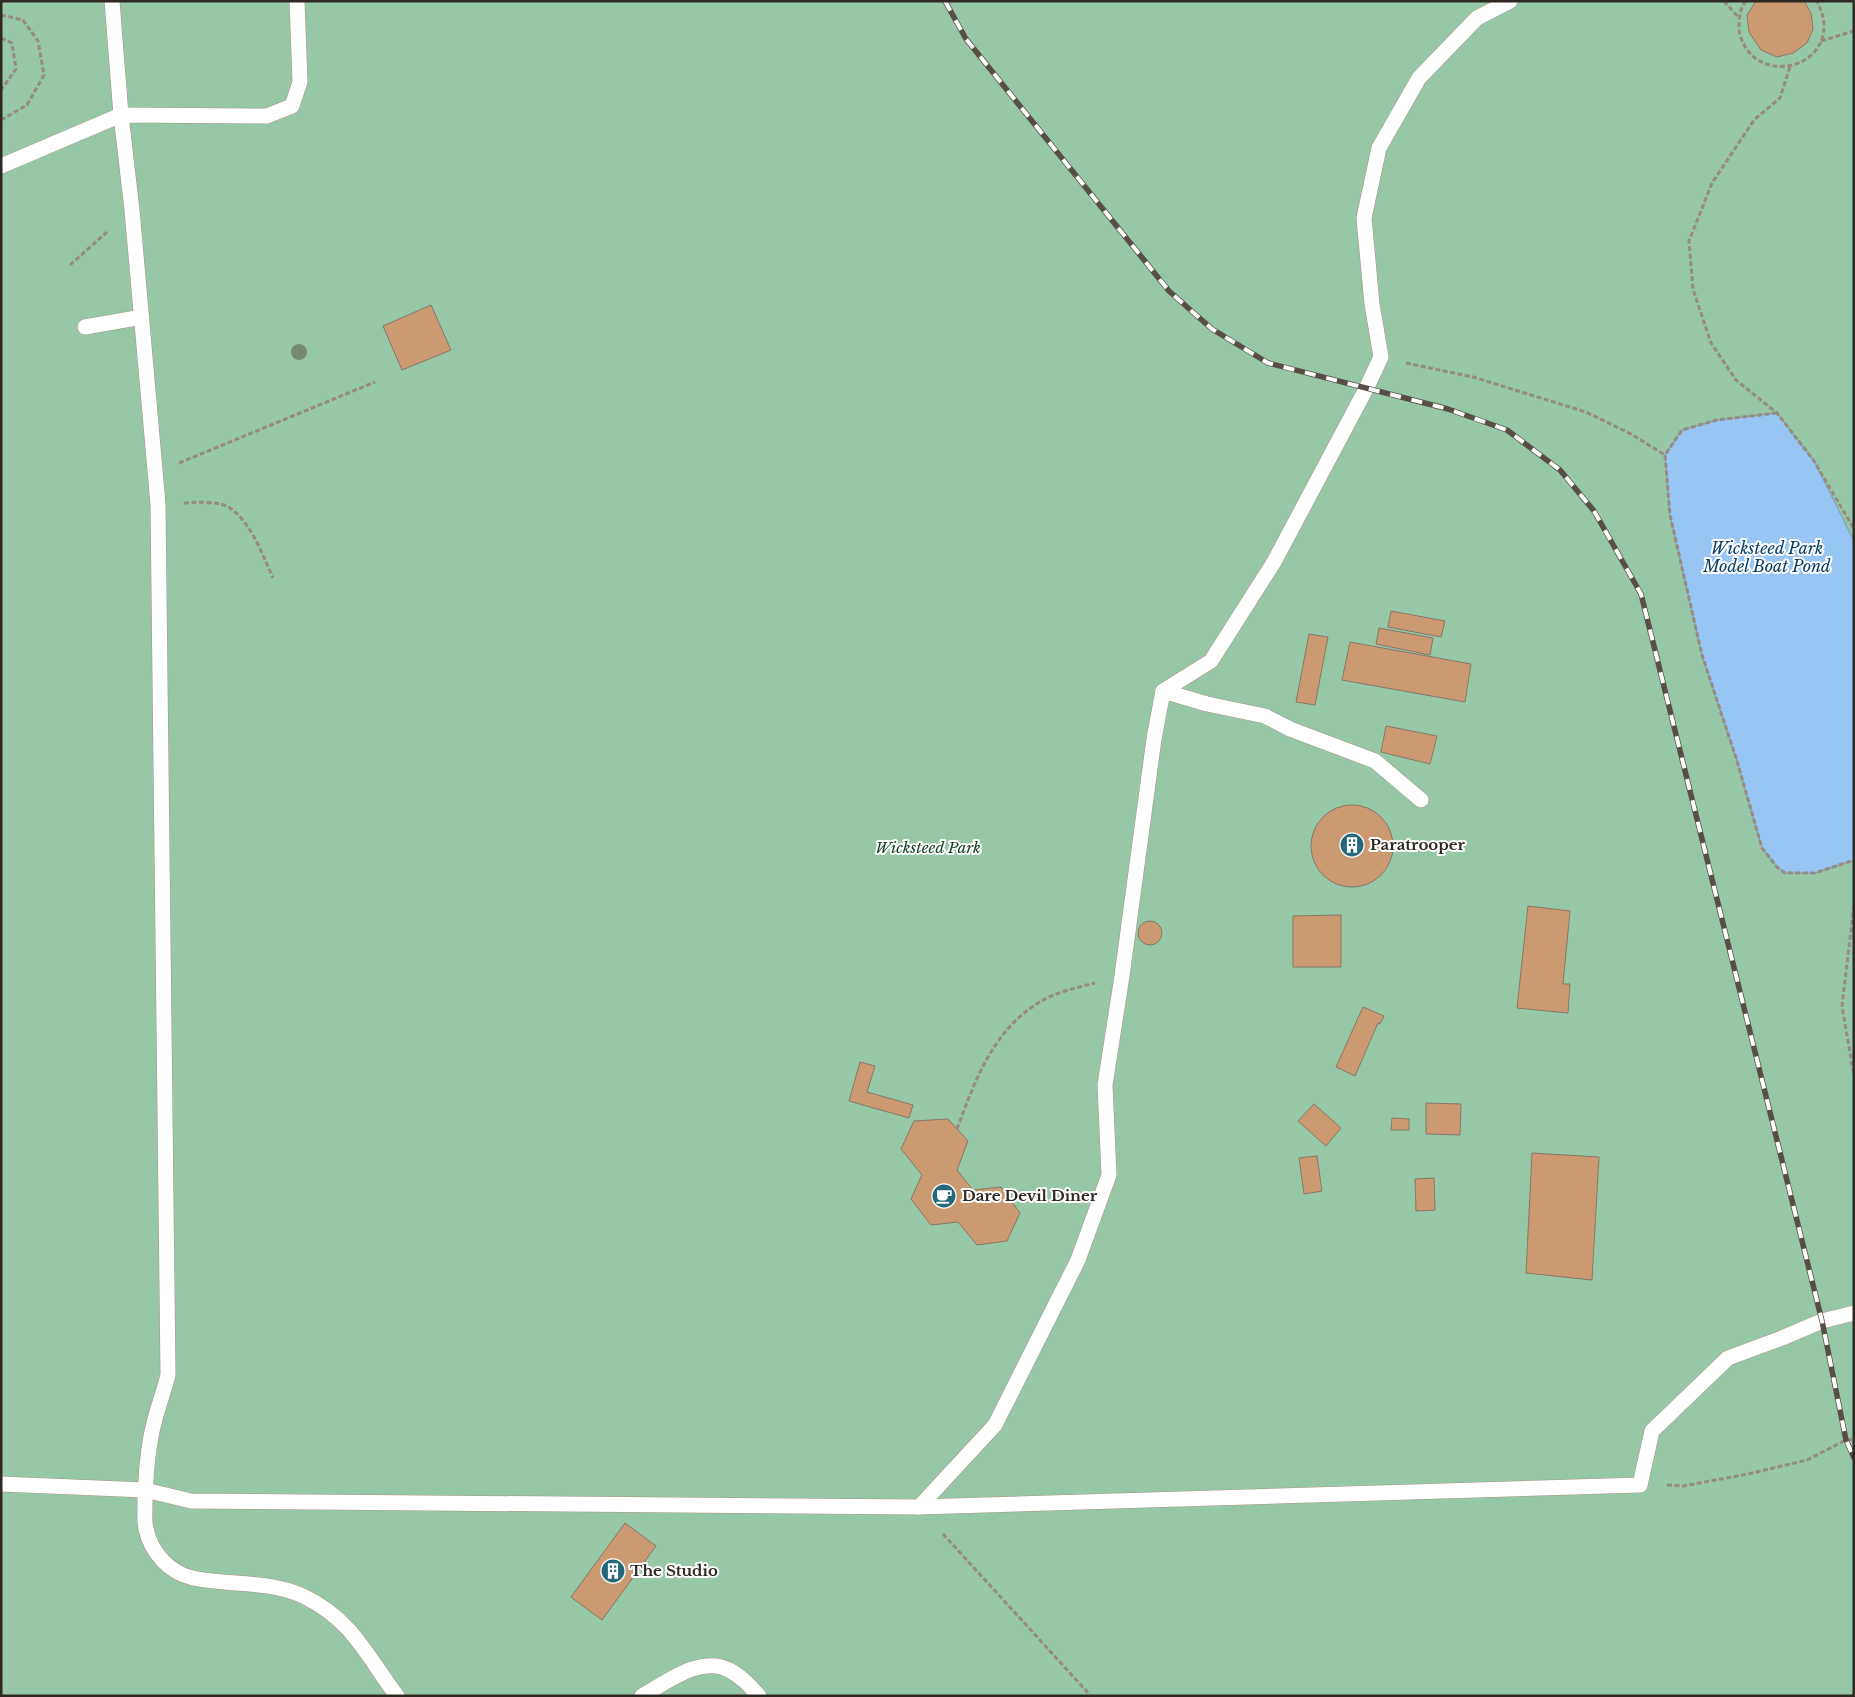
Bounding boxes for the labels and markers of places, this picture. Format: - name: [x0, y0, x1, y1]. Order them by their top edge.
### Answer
- building icon: Paratrooper: [1339, 832, 1365, 858]
- place label: Paratrooper: [1370, 835, 1465, 854]
- cafe icon: Dare Devil Diner: [931, 1183, 957, 1209]
- place label: Dare Devil Diner: [962, 1186, 1098, 1205]
- building icon: The Studio: [600, 1558, 626, 1584]
- place label: The Studio: [630, 1561, 718, 1580]

